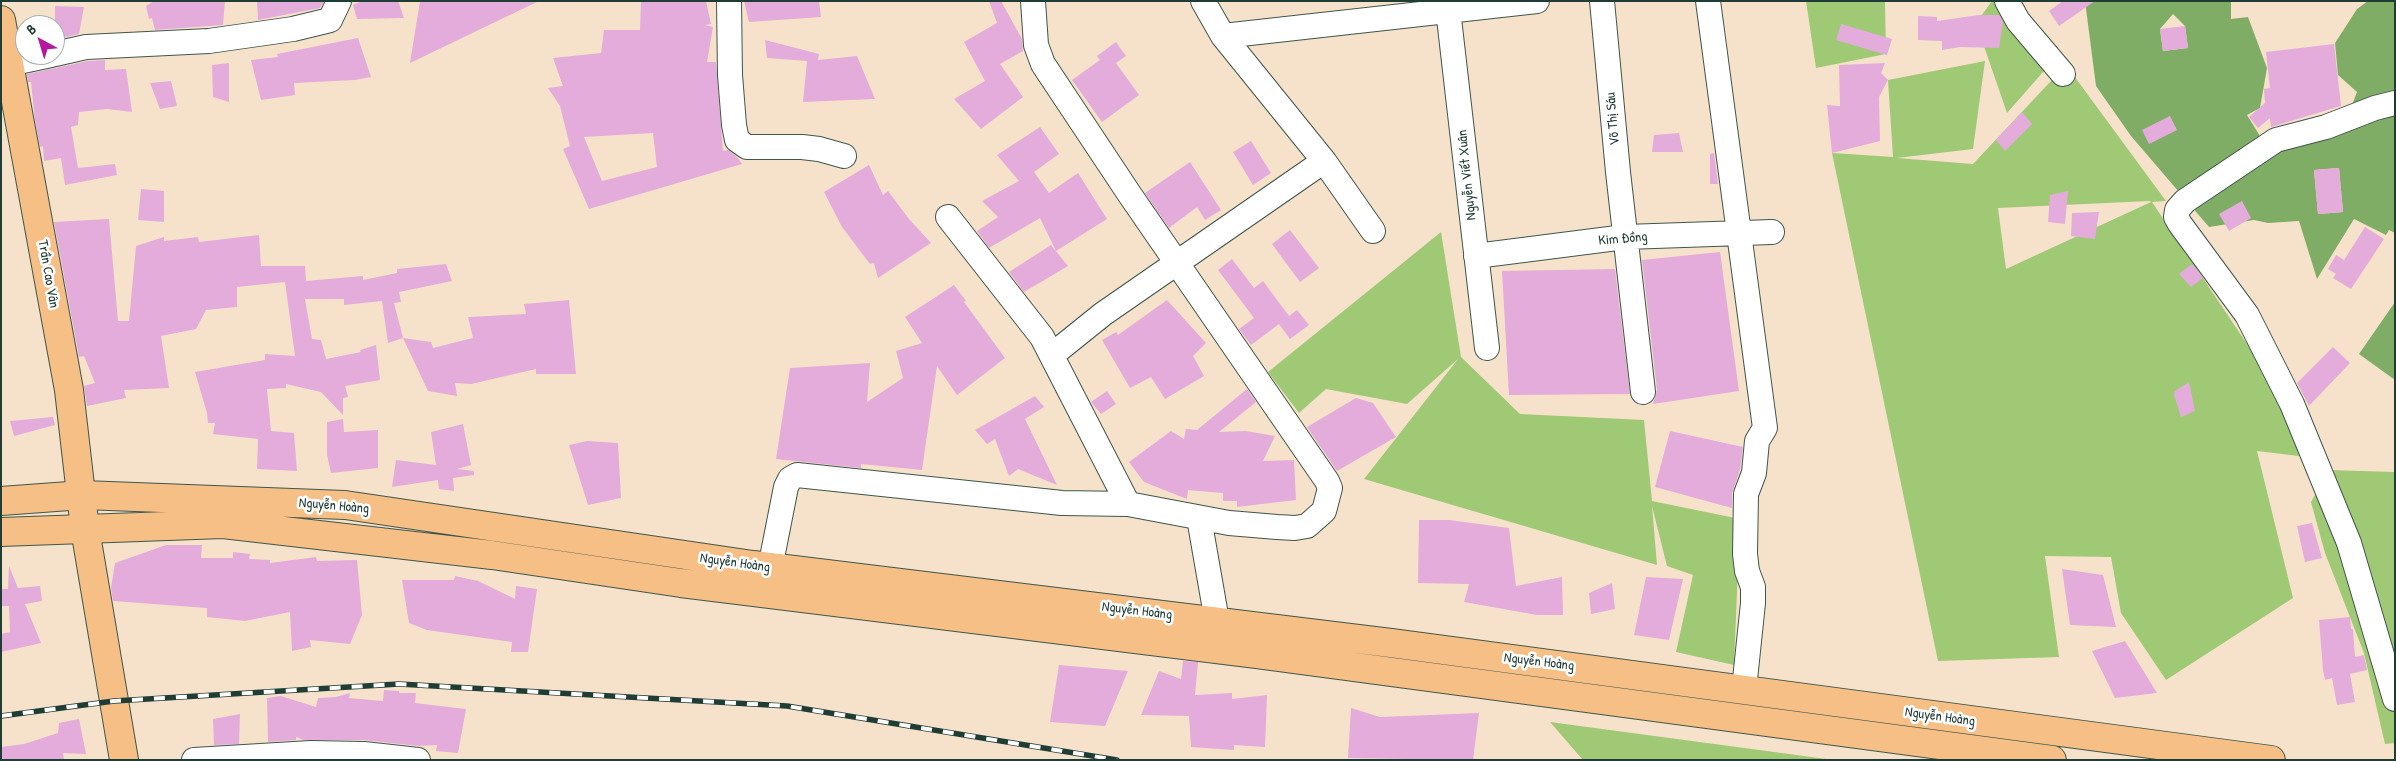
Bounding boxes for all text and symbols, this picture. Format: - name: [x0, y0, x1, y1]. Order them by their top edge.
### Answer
- north arrow: [15, 15, 65, 65]
- text: B: [22, 19, 40, 38]
- street label: Võ Thị Sáu: [1602, 92, 1624, 146]
- street label: Nguyễn Viết Xuân: [1454, 129, 1480, 221]
- street label: Kim Đồng: [1598, 228, 1648, 250]
- street label: Trần Cao Vân: [34, 239, 62, 309]
- street label: Nguyễn Hoàng: [298, 495, 370, 517]
- street label: Nguyễn Hoàng: [699, 550, 771, 576]
- street label: Nguyễn Hoàng: [1101, 598, 1173, 624]
- street label: Nguyễn Hoàng: [1503, 649, 1575, 675]
- street label: Nguyễn Hoàng: [1904, 704, 1976, 730]

